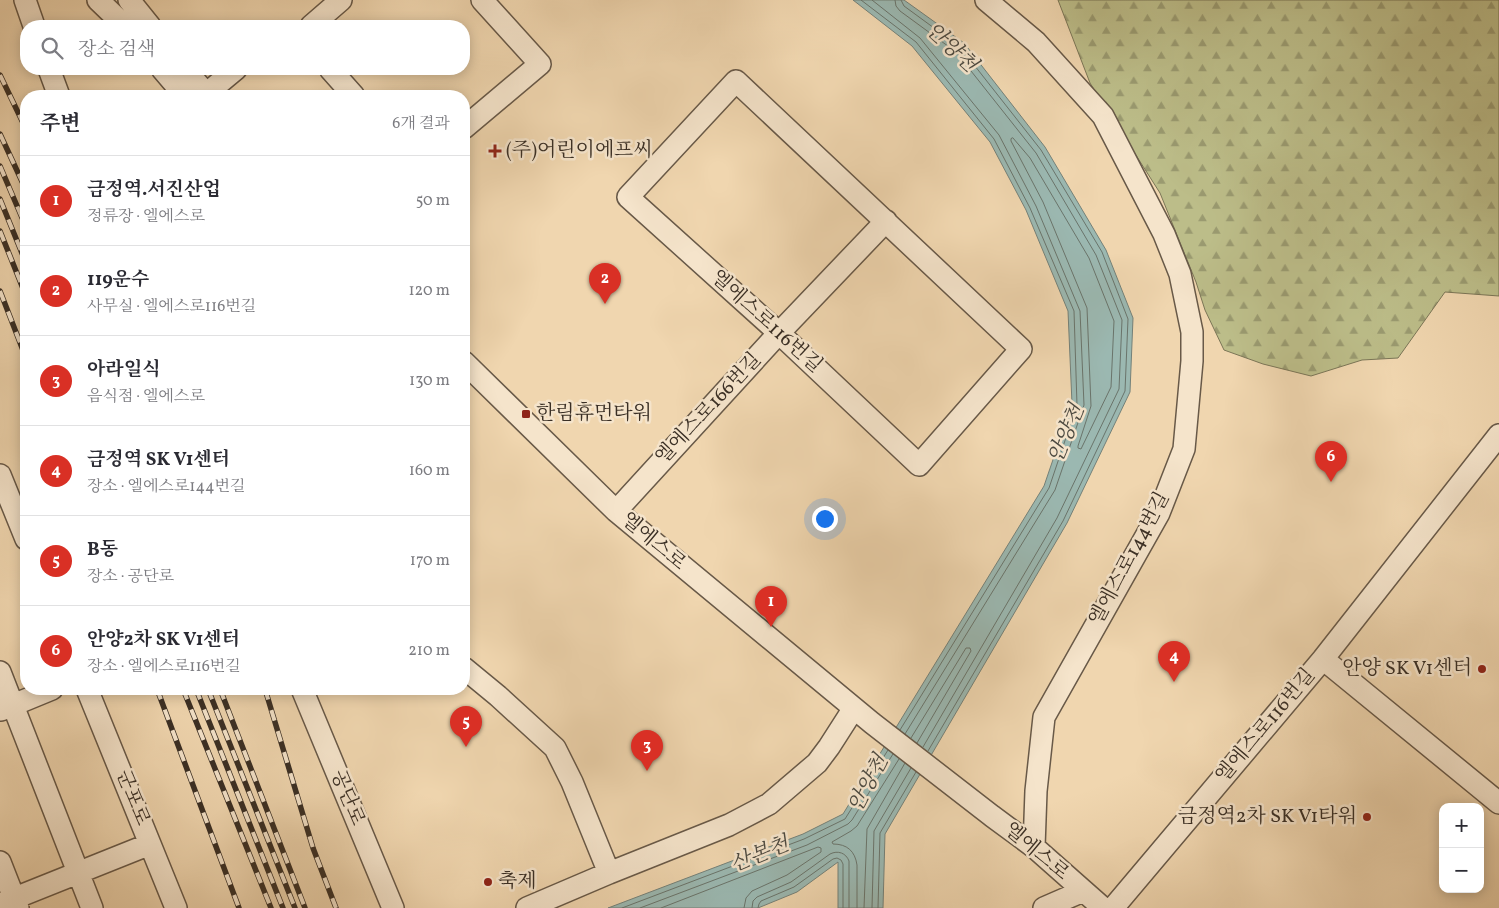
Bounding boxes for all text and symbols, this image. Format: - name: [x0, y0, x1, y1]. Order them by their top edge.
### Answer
- water label: 안양천: [919, 17, 984, 81]
- search box: [20, 20, 470, 75]
- icon: search: [38, 34, 66, 62]
- text: 장소 검색: [78, 37, 155, 63]
- text: 주변: [40, 110, 81, 139]
- text: 6개 결과: [392, 113, 450, 135]
- place label: (주)어린이에프씨: [506, 137, 653, 165]
- marker: (주)어린이에프씨: [488, 144, 502, 158]
- text: 금정역.서진산업: [87, 177, 221, 203]
- text: 1: [53, 190, 59, 212]
- text: 50 m: [416, 190, 450, 212]
- text: 정류장 · 엘에스로: [87, 206, 205, 228]
- pin: 2: [589, 263, 621, 304]
- street label: 엘에스로116번길: [704, 264, 828, 380]
- text: 119운수: [87, 267, 149, 293]
- text: 2: [52, 280, 60, 302]
- text: 120 m: [408, 280, 450, 302]
- text: 사무실 · 엘에스로116번길: [87, 296, 256, 318]
- street label: 엘에스로166번길: [650, 347, 768, 471]
- text: 아라일식: [87, 357, 160, 383]
- text: 3: [52, 370, 60, 392]
- text: 130 m: [409, 370, 450, 392]
- text: 음식점 · 엘에스로: [87, 386, 205, 408]
- water label: 안양천: [1042, 399, 1093, 468]
- place label: 한림휴먼타워: [536, 400, 652, 428]
- marker: 한림휴먼타워: [520, 408, 532, 420]
- pin: 6: [1315, 441, 1347, 482]
- text: 금정역 SK V1센터: [87, 447, 230, 473]
- text: 4: [51, 460, 61, 482]
- text: 160 m: [409, 460, 450, 482]
- text: 장소 · 엘에스로144번길: [87, 476, 246, 498]
- street label: 엘에스로144번길: [1083, 487, 1177, 631]
- street label: 엘에스로: [614, 506, 692, 578]
- your location: [812, 506, 838, 532]
- text: B동: [87, 537, 118, 563]
- text: 5: [52, 550, 60, 572]
- text: 170 m: [410, 550, 450, 572]
- text: 장소 · 공단로: [87, 566, 174, 588]
- pin: 1: [755, 586, 787, 627]
- text: 안양2차 SK V1센터: [87, 627, 240, 653]
- text: 6: [52, 640, 60, 662]
- text: 210 m: [408, 640, 450, 662]
- pin: 4: [1158, 641, 1190, 682]
- place label: 안양 SK V1센터: [1342, 655, 1472, 683]
- text: 장소 · 엘에스로116번길: [87, 656, 241, 678]
- street label: 엘에스로116번길: [1210, 663, 1322, 789]
- marker: 안양 SK V1센터: [1476, 663, 1488, 675]
- pin: 5: [450, 706, 482, 747]
- pin: 3: [631, 730, 663, 771]
- water label: 안양천: [842, 749, 897, 818]
- street label: 군포로: [108, 766, 156, 830]
- street label: 공단로: [323, 766, 371, 830]
- place label: 금정역2차 SK V1타워: [1178, 803, 1357, 831]
- map controls: [1439, 803, 1484, 893]
- button: +: [1439, 803, 1484, 848]
- marker: 금정역2차 SK V1타워: [1361, 811, 1373, 823]
- street label: 엘에스로: [997, 816, 1075, 888]
- water label: 산본천: [726, 830, 795, 880]
- button: −: [1439, 848, 1484, 893]
- place label: 축제: [498, 868, 537, 896]
- marker: 축제: [482, 876, 494, 888]

